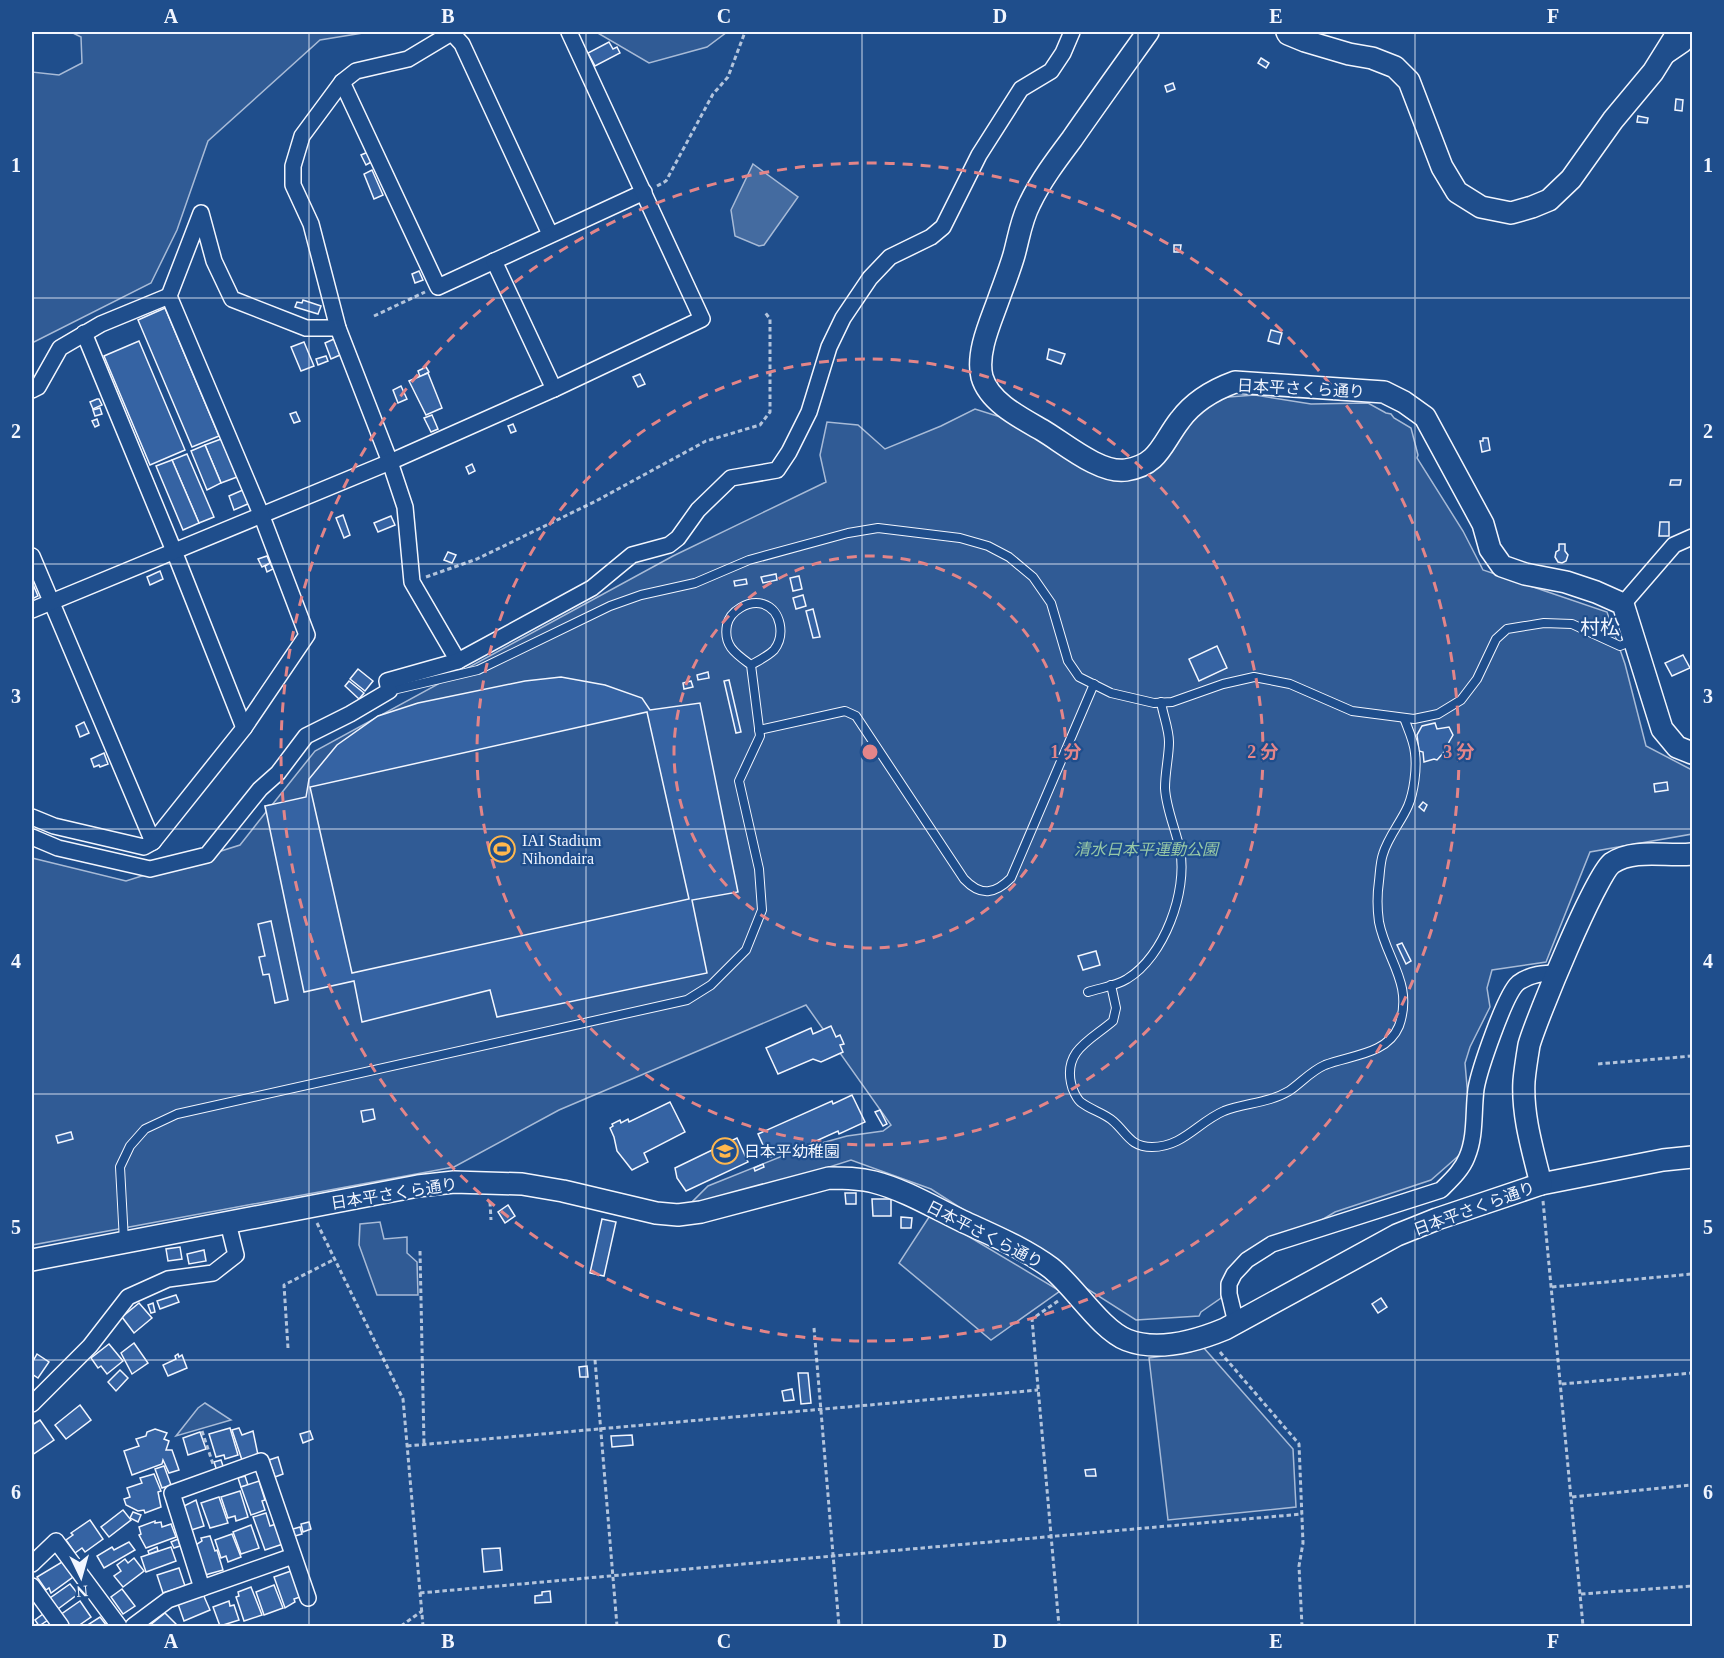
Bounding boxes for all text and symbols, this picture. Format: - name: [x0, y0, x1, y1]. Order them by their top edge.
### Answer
- text: A: [164, 5, 179, 27]
- text: B: [441, 5, 455, 27]
- text: C: [717, 5, 731, 27]
- text: D: [993, 5, 1007, 27]
- text: E: [1269, 5, 1283, 27]
- text: F: [1547, 5, 1559, 27]
- text: 1: [11, 154, 21, 176]
- text: 1: [1703, 154, 1713, 176]
- street label: 日本平さくら通り: [1237, 377, 1365, 400]
- text: 2: [11, 420, 21, 442]
- text: 2: [1703, 420, 1713, 442]
- district label: 村松: [1580, 616, 1620, 638]
- text: 3: [11, 685, 21, 707]
- text: 3: [1703, 685, 1713, 707]
- centre of rings: [860, 742, 880, 762]
- text: 1 分: [1050, 742, 1082, 762]
- text: 2 分: [1247, 742, 1279, 762]
- text: 3 分: [1443, 742, 1475, 762]
- place label: IAI Stadium Nihondaira: [522, 832, 602, 867]
- sports icon: IAI Stadium Nihondaira: [487, 834, 517, 864]
- park label: 清水日本平運動公園: [1074, 841, 1220, 858]
- text: 4: [11, 950, 21, 972]
- text: 4: [1703, 950, 1713, 972]
- school or university icon: 日本平幼稚園: [710, 1136, 740, 1166]
- place label: 日本平幼稚園: [744, 1143, 840, 1160]
- street label: 日本平さくら通り: [330, 1175, 459, 1212]
- street label: 日本平さくら通り: [1411, 1179, 1537, 1238]
- street label: 日本平さくら通り: [924, 1198, 1046, 1271]
- text: 5: [11, 1216, 21, 1238]
- text: 5: [1703, 1216, 1713, 1238]
- text: 6: [11, 1481, 21, 1503]
- text: 6: [1703, 1481, 1713, 1503]
- north arrow: [51, 1547, 111, 1607]
- text: N: [75, 1582, 89, 1600]
- text: A: [164, 1630, 179, 1652]
- text: B: [441, 1630, 455, 1652]
- text: C: [717, 1630, 731, 1652]
- text: D: [993, 1630, 1007, 1652]
- text: E: [1269, 1630, 1283, 1652]
- text: F: [1547, 1630, 1559, 1652]

